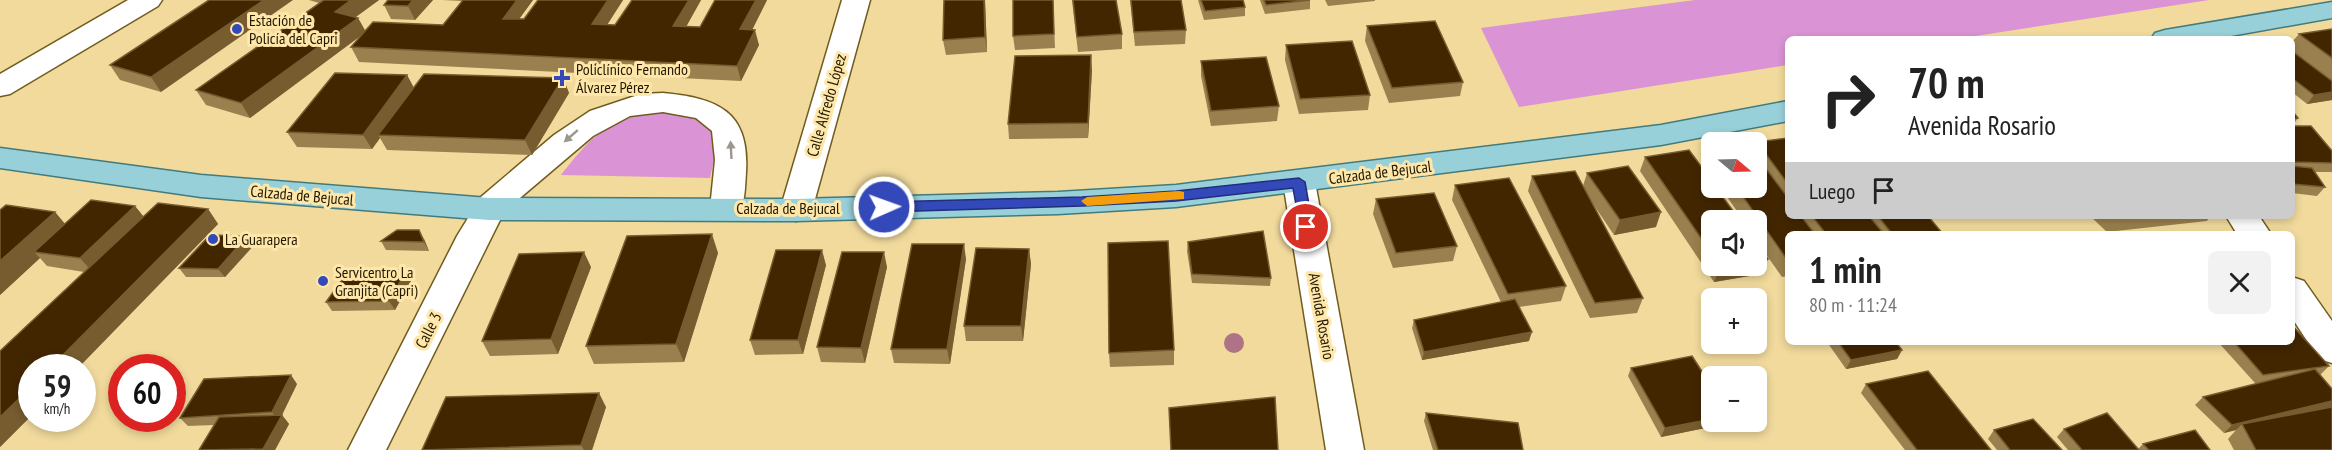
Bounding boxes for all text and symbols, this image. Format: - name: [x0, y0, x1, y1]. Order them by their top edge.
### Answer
- place label: Estación de Policía del Capri: [249, 10, 338, 48]
- marker: Estación de Policía del Capri: [230, 22, 244, 36]
- street label: Calle Alfredo López: [802, 51, 850, 159]
- text: 70 m: [1908, 55, 1985, 110]
- place label: Policlínico Fernando Álvarez Pérez: [576, 59, 688, 97]
- icon: right: [1809, 60, 1887, 138]
- marker: Policlínico Fernando Álvarez Pérez: [553, 69, 571, 87]
- text: Avenida Rosario: [1908, 108, 2056, 142]
- one-way arrow: [563, 129, 579, 142]
- north arrow: [1701, 132, 1767, 198]
- map controls: [1701, 132, 1767, 432]
- one-way arrow: [726, 141, 735, 160]
- street label: Calzada de Bejucal: [1327, 156, 1433, 188]
- icon: arrive: [1867, 174, 1900, 207]
- position arrow: [852, 175, 916, 239]
- text: Luego: [1809, 177, 1855, 205]
- street label: Calzada de Bejucal: [250, 181, 355, 209]
- street label: Calzada de Bejucal: [736, 198, 840, 218]
- pin: [1280, 201, 1331, 252]
- icon: arrive: [1289, 210, 1322, 243]
- button: sound: [1701, 210, 1767, 276]
- place label: La Guarapera: [225, 229, 298, 249]
- marker: La Guarapera: [206, 232, 220, 246]
- text: 1 min: [1809, 246, 1882, 293]
- button: close: [2208, 251, 2271, 314]
- place label: Servicentro La Granjita (Capri): [335, 262, 418, 300]
- street label: Avenida Rosario: [1305, 271, 1339, 361]
- marker: Servicentro La Granjita (Capri): [316, 274, 330, 288]
- button: +: [1701, 288, 1767, 354]
- text: 80 m · 11:24: [1809, 292, 1897, 318]
- street label: Calle 3: [410, 308, 446, 352]
- speed limit sign: 60: [108, 354, 186, 432]
- text: 59: [43, 366, 71, 405]
- button: −: [1701, 366, 1767, 432]
- text: km/h: [44, 399, 70, 418]

